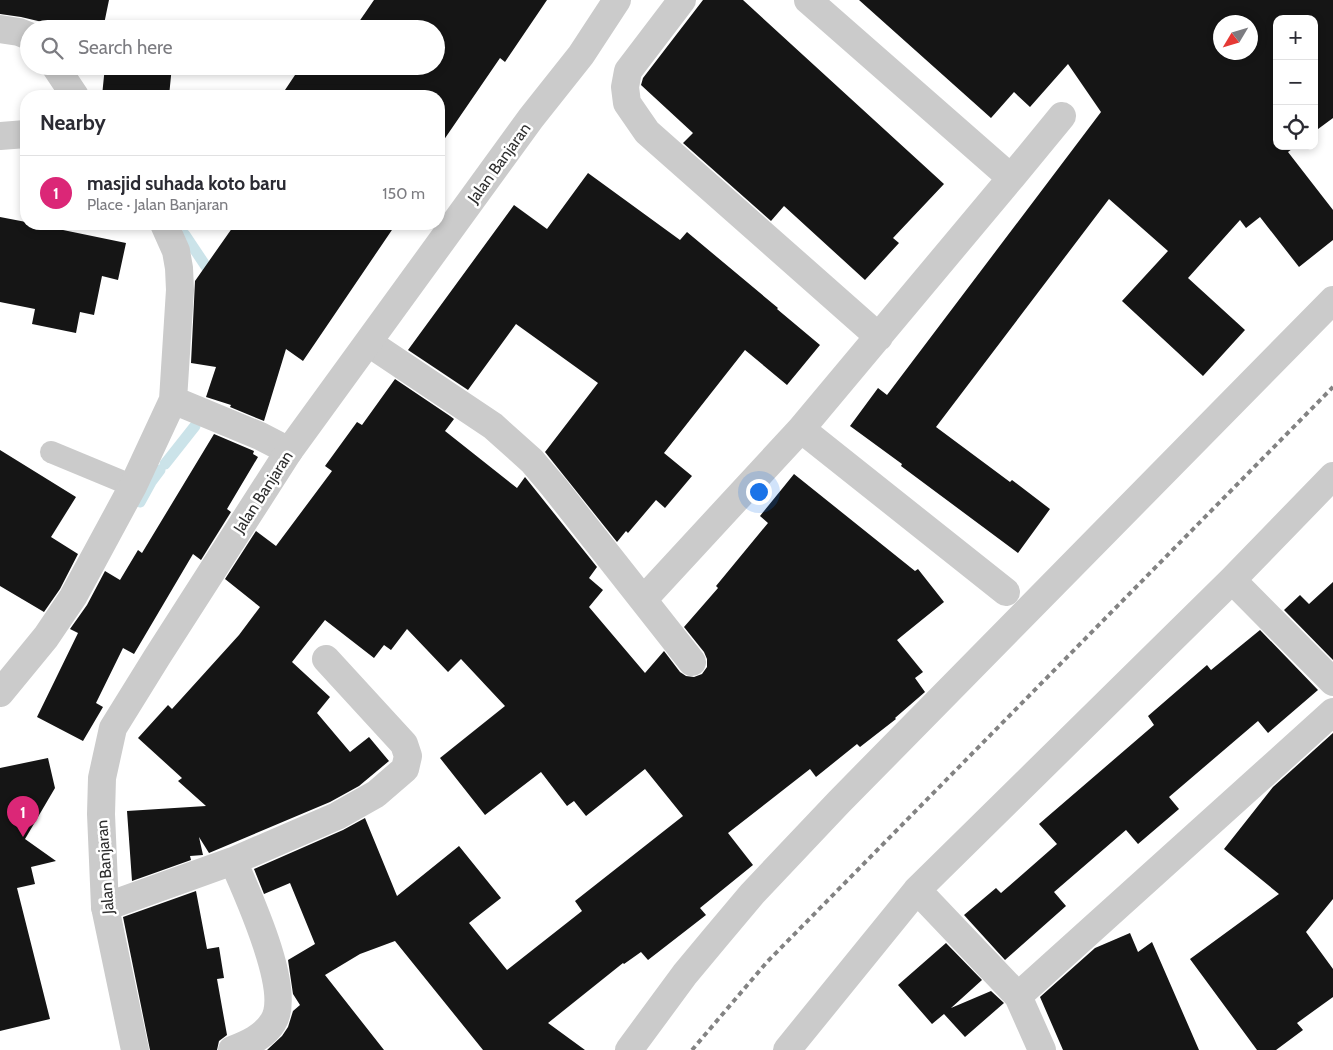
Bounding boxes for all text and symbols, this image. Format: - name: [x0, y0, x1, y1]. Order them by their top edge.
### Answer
- north arrow: [1213, 15, 1258, 60]
- map controls: [1273, 15, 1318, 150]
- button: +: [1273, 15, 1318, 60]
- search box: [20, 20, 445, 75]
- icon: search: [38, 34, 66, 62]
- text: Search here: [78, 36, 172, 59]
- button: −: [1273, 60, 1318, 105]
- button: locate: [1273, 105, 1318, 150]
- text: Nearby: [40, 110, 106, 135]
- street label: Jalan Banjaran: [463, 119, 534, 208]
- text: masjid suhada koto baru: [87, 172, 287, 195]
- text: 1: [53, 184, 59, 203]
- text: 150 m: [382, 184, 425, 203]
- text: Place · Jalan Banjaran: [87, 195, 228, 214]
- street label: Jalan Banjaran: [229, 447, 297, 538]
- your location: [746, 479, 772, 505]
- pin: 1: [7, 796, 39, 837]
- street label: Jalan Banjaran: [92, 819, 118, 916]

